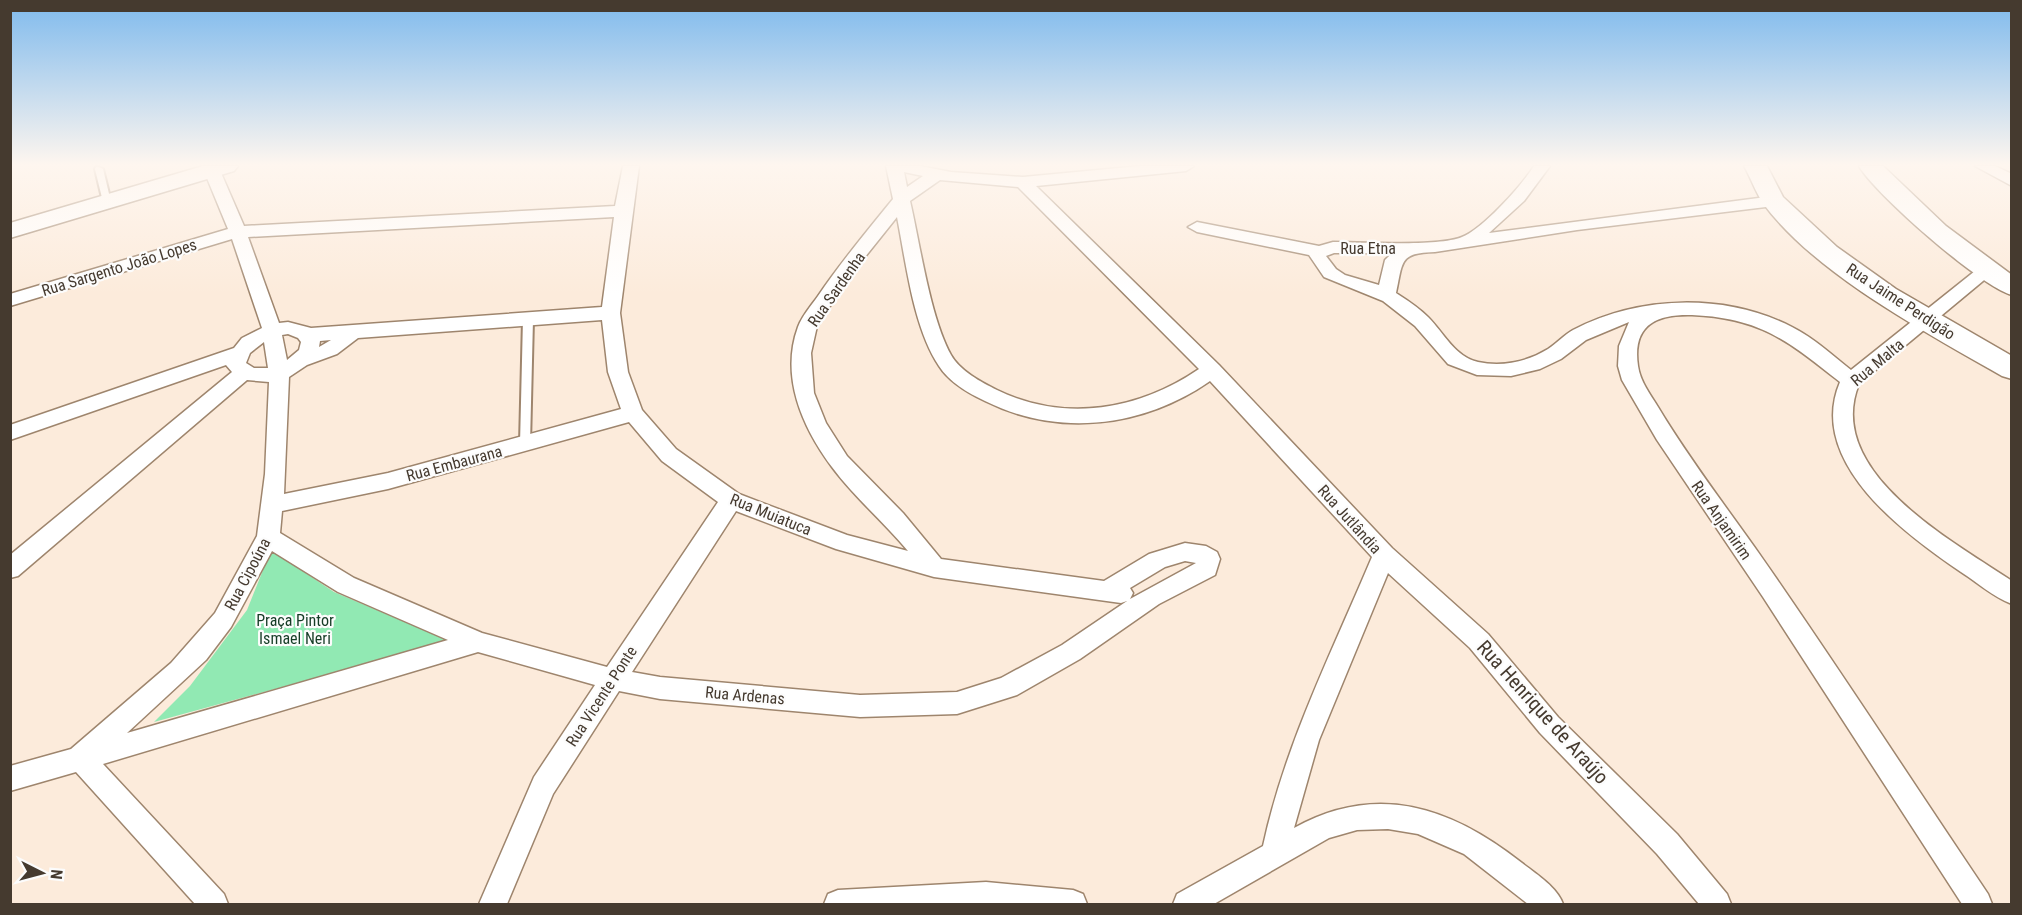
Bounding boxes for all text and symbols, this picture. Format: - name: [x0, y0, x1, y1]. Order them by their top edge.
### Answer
- street label: Rua Sargento João Lopes: [39, 235, 199, 300]
- street label: Rua Etna: [1340, 239, 1396, 258]
- street label: Rua Sardenha: [804, 248, 869, 330]
- street label: Rua Jaime Perdigão: [1843, 259, 1959, 344]
- street label: Rua Malta: [1847, 335, 1908, 390]
- street label: Rua Embaurana: [404, 442, 504, 485]
- street label: Rua Anjamirim: [1687, 477, 1756, 563]
- street label: Rua Jutlândia: [1314, 481, 1386, 558]
- street label: Rua Muiatuca: [727, 490, 814, 539]
- street label: Rua Cipoúna: [220, 535, 274, 614]
- park label: Praça Pintor Ismael Neri: [256, 611, 334, 648]
- street label: Rua Henrique de Araújo: [1472, 635, 1614, 789]
- street label: Rua Vicente Ponte: [562, 643, 641, 750]
- street label: Rua Ardenas: [704, 683, 785, 708]
- north arrow: [12, 843, 72, 903]
- text: N: [46, 869, 66, 880]

